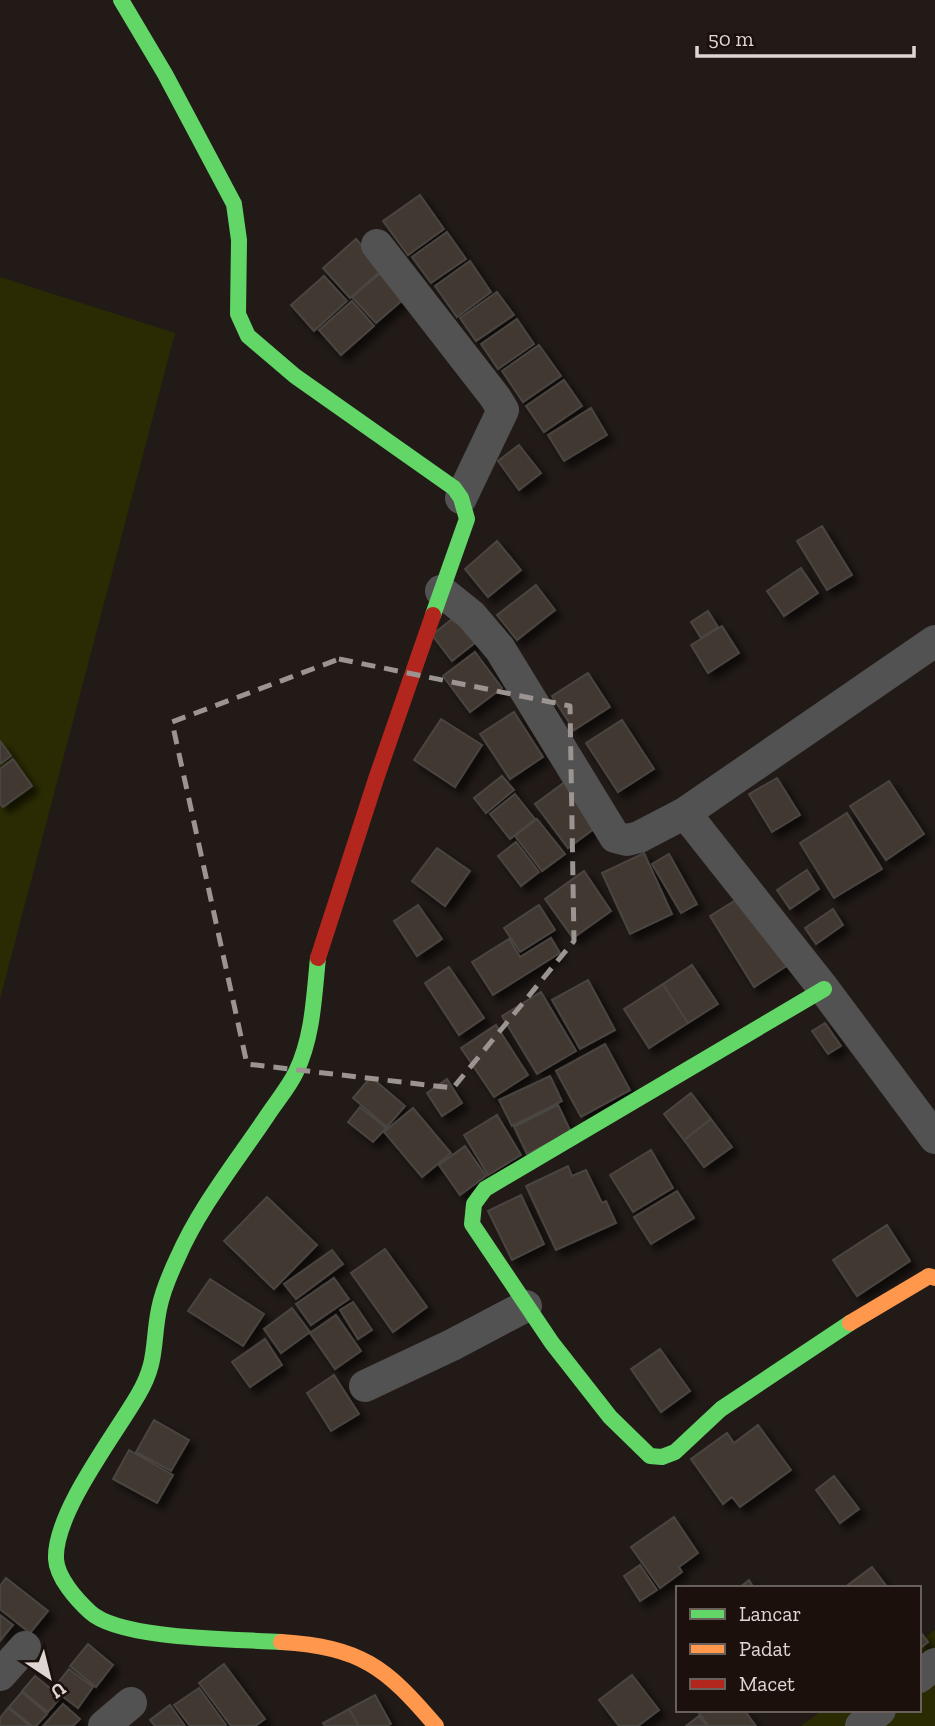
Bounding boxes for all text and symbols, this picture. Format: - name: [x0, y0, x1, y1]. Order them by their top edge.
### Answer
- scale bar: [697, 14, 914, 58]
- text: 50 m: [708, 26, 754, 51]
- legend: [676, 1586, 921, 1712]
- text: Lancar: [739, 1601, 801, 1626]
- text: Padat: [739, 1636, 791, 1661]
- north arrow: [14, 1642, 84, 1712]
- text: Macet: [739, 1671, 795, 1696]
- text: U: [46, 1677, 71, 1704]

